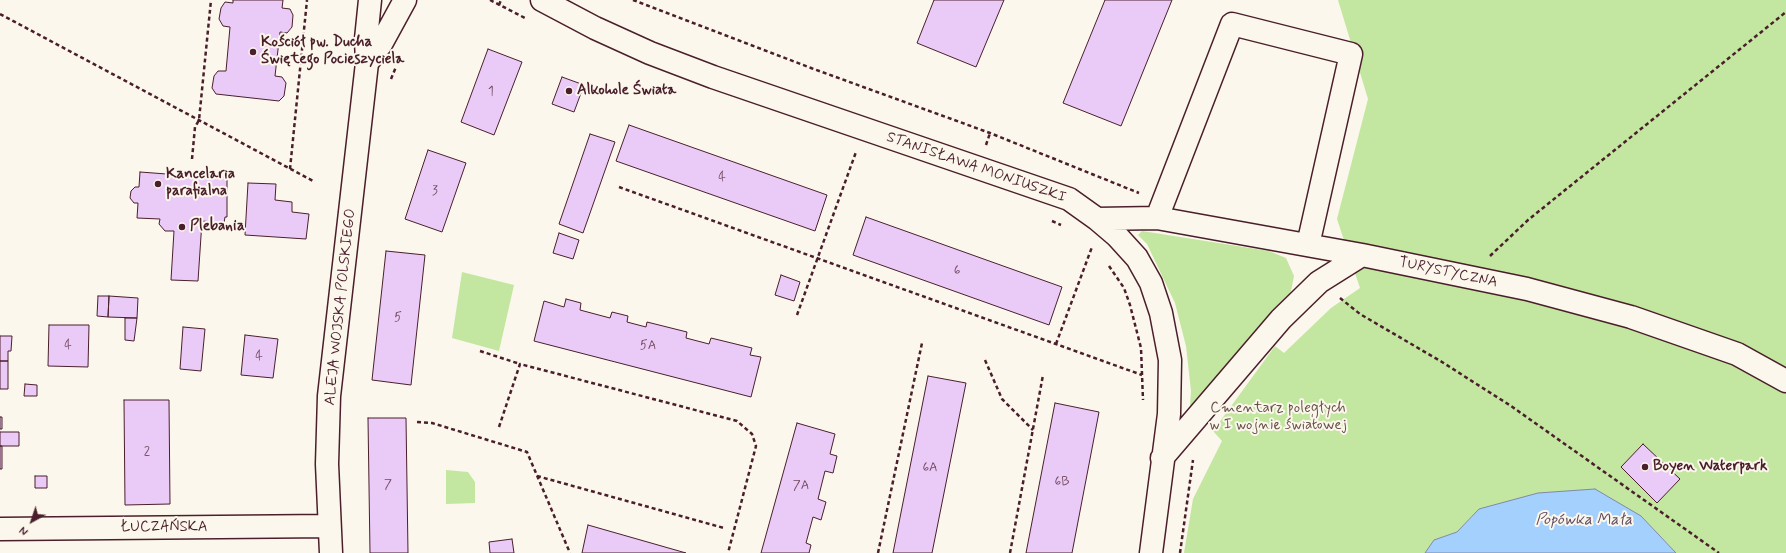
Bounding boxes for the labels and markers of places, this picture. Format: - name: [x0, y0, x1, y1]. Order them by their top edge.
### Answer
- place label: Kościół pw. Ducha Świętego Pocieszyciela: [261, 34, 404, 69]
- marker: Kościół pw. Ducha Świętego Pocieszyciela: [248, 47, 258, 57]
- place label: Alkohole Świata: [577, 82, 676, 100]
- marker: Alkohole Świata: [564, 86, 574, 96]
- place label: Kancelaria parafialna: [166, 166, 235, 201]
- marker: Kancelaria parafialna: [153, 179, 163, 189]
- place label: Plebania: [190, 218, 245, 236]
- marker: Plebania: [177, 222, 187, 232]
- place label: Boyen Waterpark: [1653, 458, 1767, 476]
- marker: Boyen Waterpark: [1640, 462, 1650, 472]

